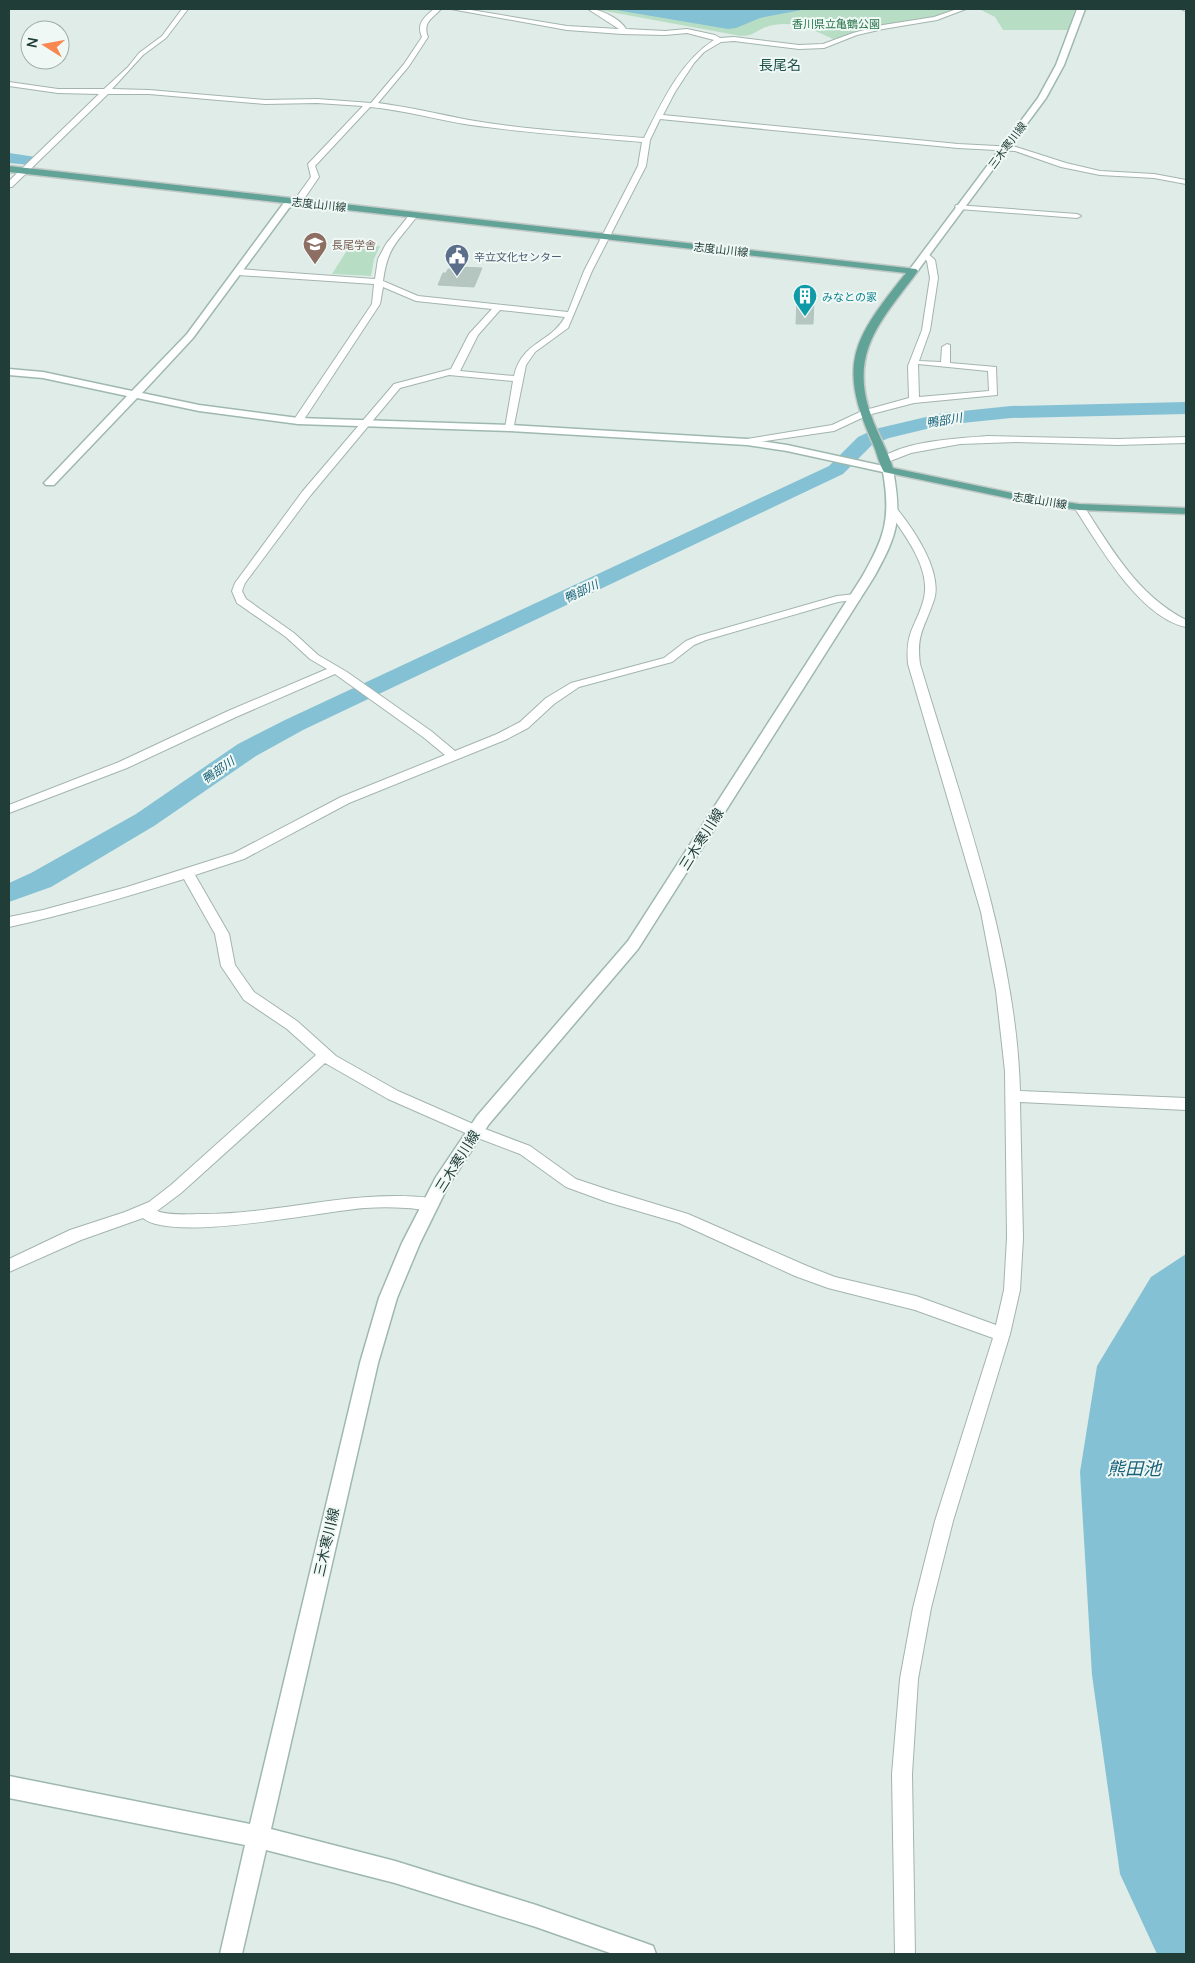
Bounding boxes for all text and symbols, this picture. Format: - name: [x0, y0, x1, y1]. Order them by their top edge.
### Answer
- park label: 香川県立亀鶴公園: [792, 16, 880, 31]
- north arrow: [20, 20, 70, 70]
- text: N: [21, 36, 42, 49]
- district label: 長尾名: [759, 55, 801, 74]
- street label: 三木寒川線: [984, 119, 1030, 171]
- street label: 志度山川線: [291, 194, 347, 214]
- school or university icon: 長尾学舎: [302, 231, 328, 265]
- place label: 長尾学舎: [332, 237, 376, 252]
- street label: 志度山川線: [693, 239, 749, 259]
- public building icon: 辛立文化センター: [444, 243, 470, 277]
- place label: 辛立文化センター: [474, 249, 562, 264]
- building icon: みなとの家: [792, 283, 818, 317]
- place label: みなとの家: [822, 289, 877, 304]
- water label: 鴨部川: [925, 408, 965, 431]
- street label: 志度山川線: [1012, 488, 1068, 512]
- water label: 鴨部川: [561, 575, 603, 606]
- water label: 鴨部川: [198, 752, 239, 787]
- street label: 三木寒川線: [674, 804, 728, 874]
- street label: 三木寒川線: [430, 1126, 484, 1196]
- water label: 熊田池: [1107, 1456, 1163, 1480]
- street label: 三木寒川線: [309, 1506, 343, 1578]

